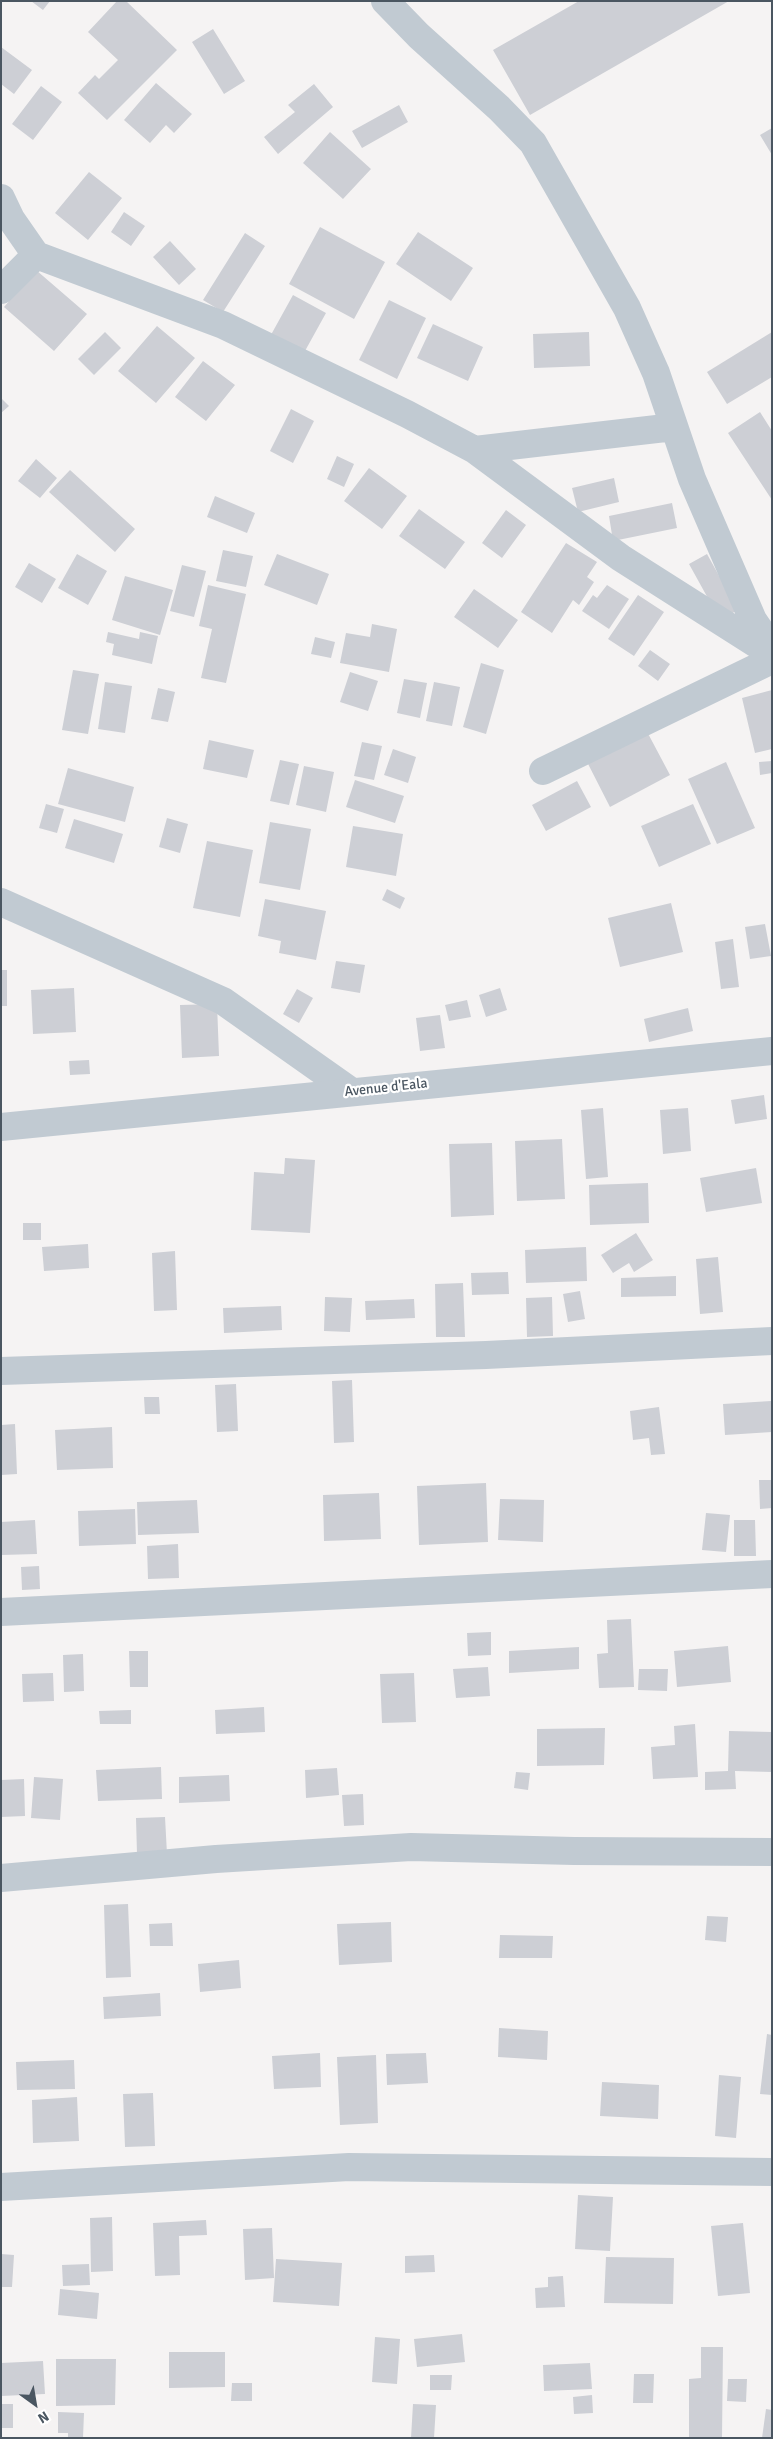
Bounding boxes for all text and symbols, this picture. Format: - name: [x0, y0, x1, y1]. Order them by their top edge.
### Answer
- street label: Avenue d'Eala: [344, 1075, 428, 1101]
- north arrow: [10, 2379, 60, 2429]
- text: N: [35, 2407, 52, 2427]

